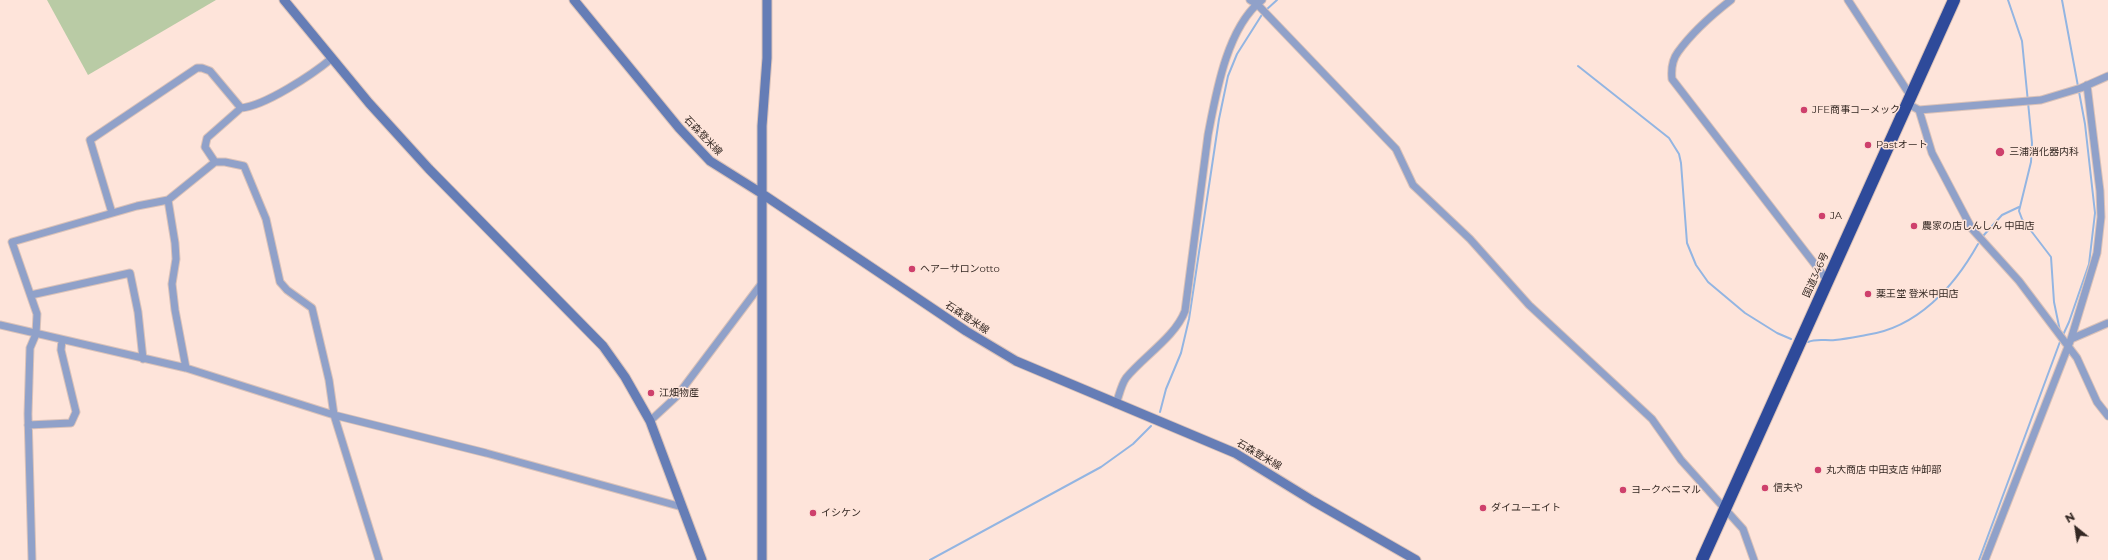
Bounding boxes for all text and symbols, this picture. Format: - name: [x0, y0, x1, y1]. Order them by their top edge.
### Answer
- place label: JFE商事コーメック: [1812, 104, 1900, 116]
- marker: JFE商事コーメック: [1799, 105, 1809, 115]
- street label: 石森登米線: [681, 114, 725, 158]
- place label: Pastオート: [1876, 139, 1928, 151]
- marker: Pastオート: [1863, 140, 1873, 150]
- marker: 三浦消化器内科: [1994, 146, 2006, 158]
- place label: 三浦消化器内科: [2009, 146, 2079, 158]
- place label: JA: [1830, 210, 1842, 222]
- marker: JA: [1817, 211, 1827, 221]
- place label: 農家の店しんしん 中田店: [1922, 220, 2035, 232]
- marker: 農家の店しんしん 中田店: [1909, 221, 1919, 231]
- street label: 国道346号: [1801, 250, 1831, 300]
- place label: ヘアーサロンotto: [920, 263, 1000, 275]
- marker: ヘアーサロンotto: [907, 264, 917, 274]
- place label: 薬王堂 登米中田店: [1876, 288, 1959, 300]
- marker: 薬王堂 登米中田店: [1863, 289, 1873, 299]
- street label: 石森登米線: [943, 299, 991, 337]
- place label: 江畑物産: [659, 387, 699, 399]
- marker: 江畑物産: [646, 388, 656, 398]
- street label: 石森登米線: [1234, 437, 1284, 473]
- place label: 丸大商店 中田支店 仲卸部: [1826, 464, 1941, 476]
- marker: 丸大商店 中田支店 仲卸部: [1813, 465, 1823, 475]
- place label: 信夫や: [1773, 482, 1803, 494]
- marker: 信夫や: [1760, 483, 1770, 493]
- place label: ヨークベニマル: [1631, 484, 1701, 496]
- marker: ヨークベニマル: [1618, 485, 1628, 495]
- place label: ダイユーエイト: [1491, 502, 1561, 514]
- marker: ダイユーエイト: [1478, 503, 1488, 513]
- place label: イシケン: [821, 507, 861, 519]
- marker: イシケン: [808, 508, 818, 518]
- north arrow: [2056, 508, 2096, 548]
- text: N: [2063, 509, 2077, 526]

